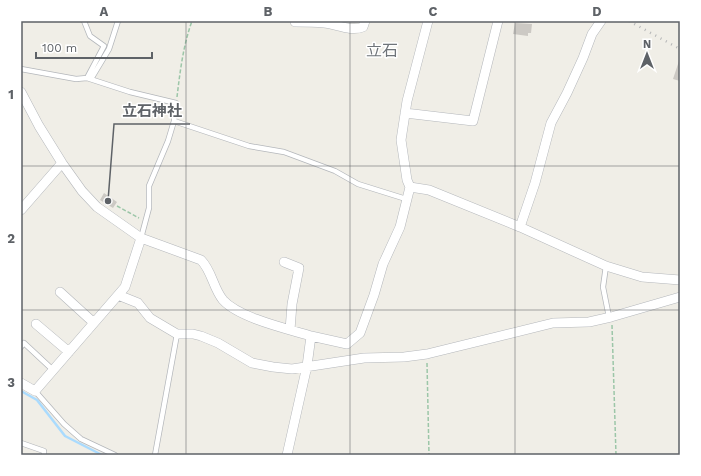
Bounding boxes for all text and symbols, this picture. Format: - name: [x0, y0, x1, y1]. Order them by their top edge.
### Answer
- text: A: [100, 4, 109, 19]
- text: B: [264, 4, 273, 19]
- text: C: [429, 4, 438, 19]
- text: D: [592, 4, 602, 19]
- scale bar: [36, 34, 152, 60]
- north arrow: [627, 34, 667, 74]
- text: N: [643, 38, 651, 51]
- text: 100 m: [42, 41, 77, 55]
- district label: 立石: [366, 41, 398, 60]
- text: 1: [8, 87, 14, 102]
- callout: 立石神社: [114, 97, 190, 124]
- text: 立石神社: [122, 102, 182, 120]
- text: 2: [7, 231, 15, 246]
- text: 3: [7, 375, 15, 390]

